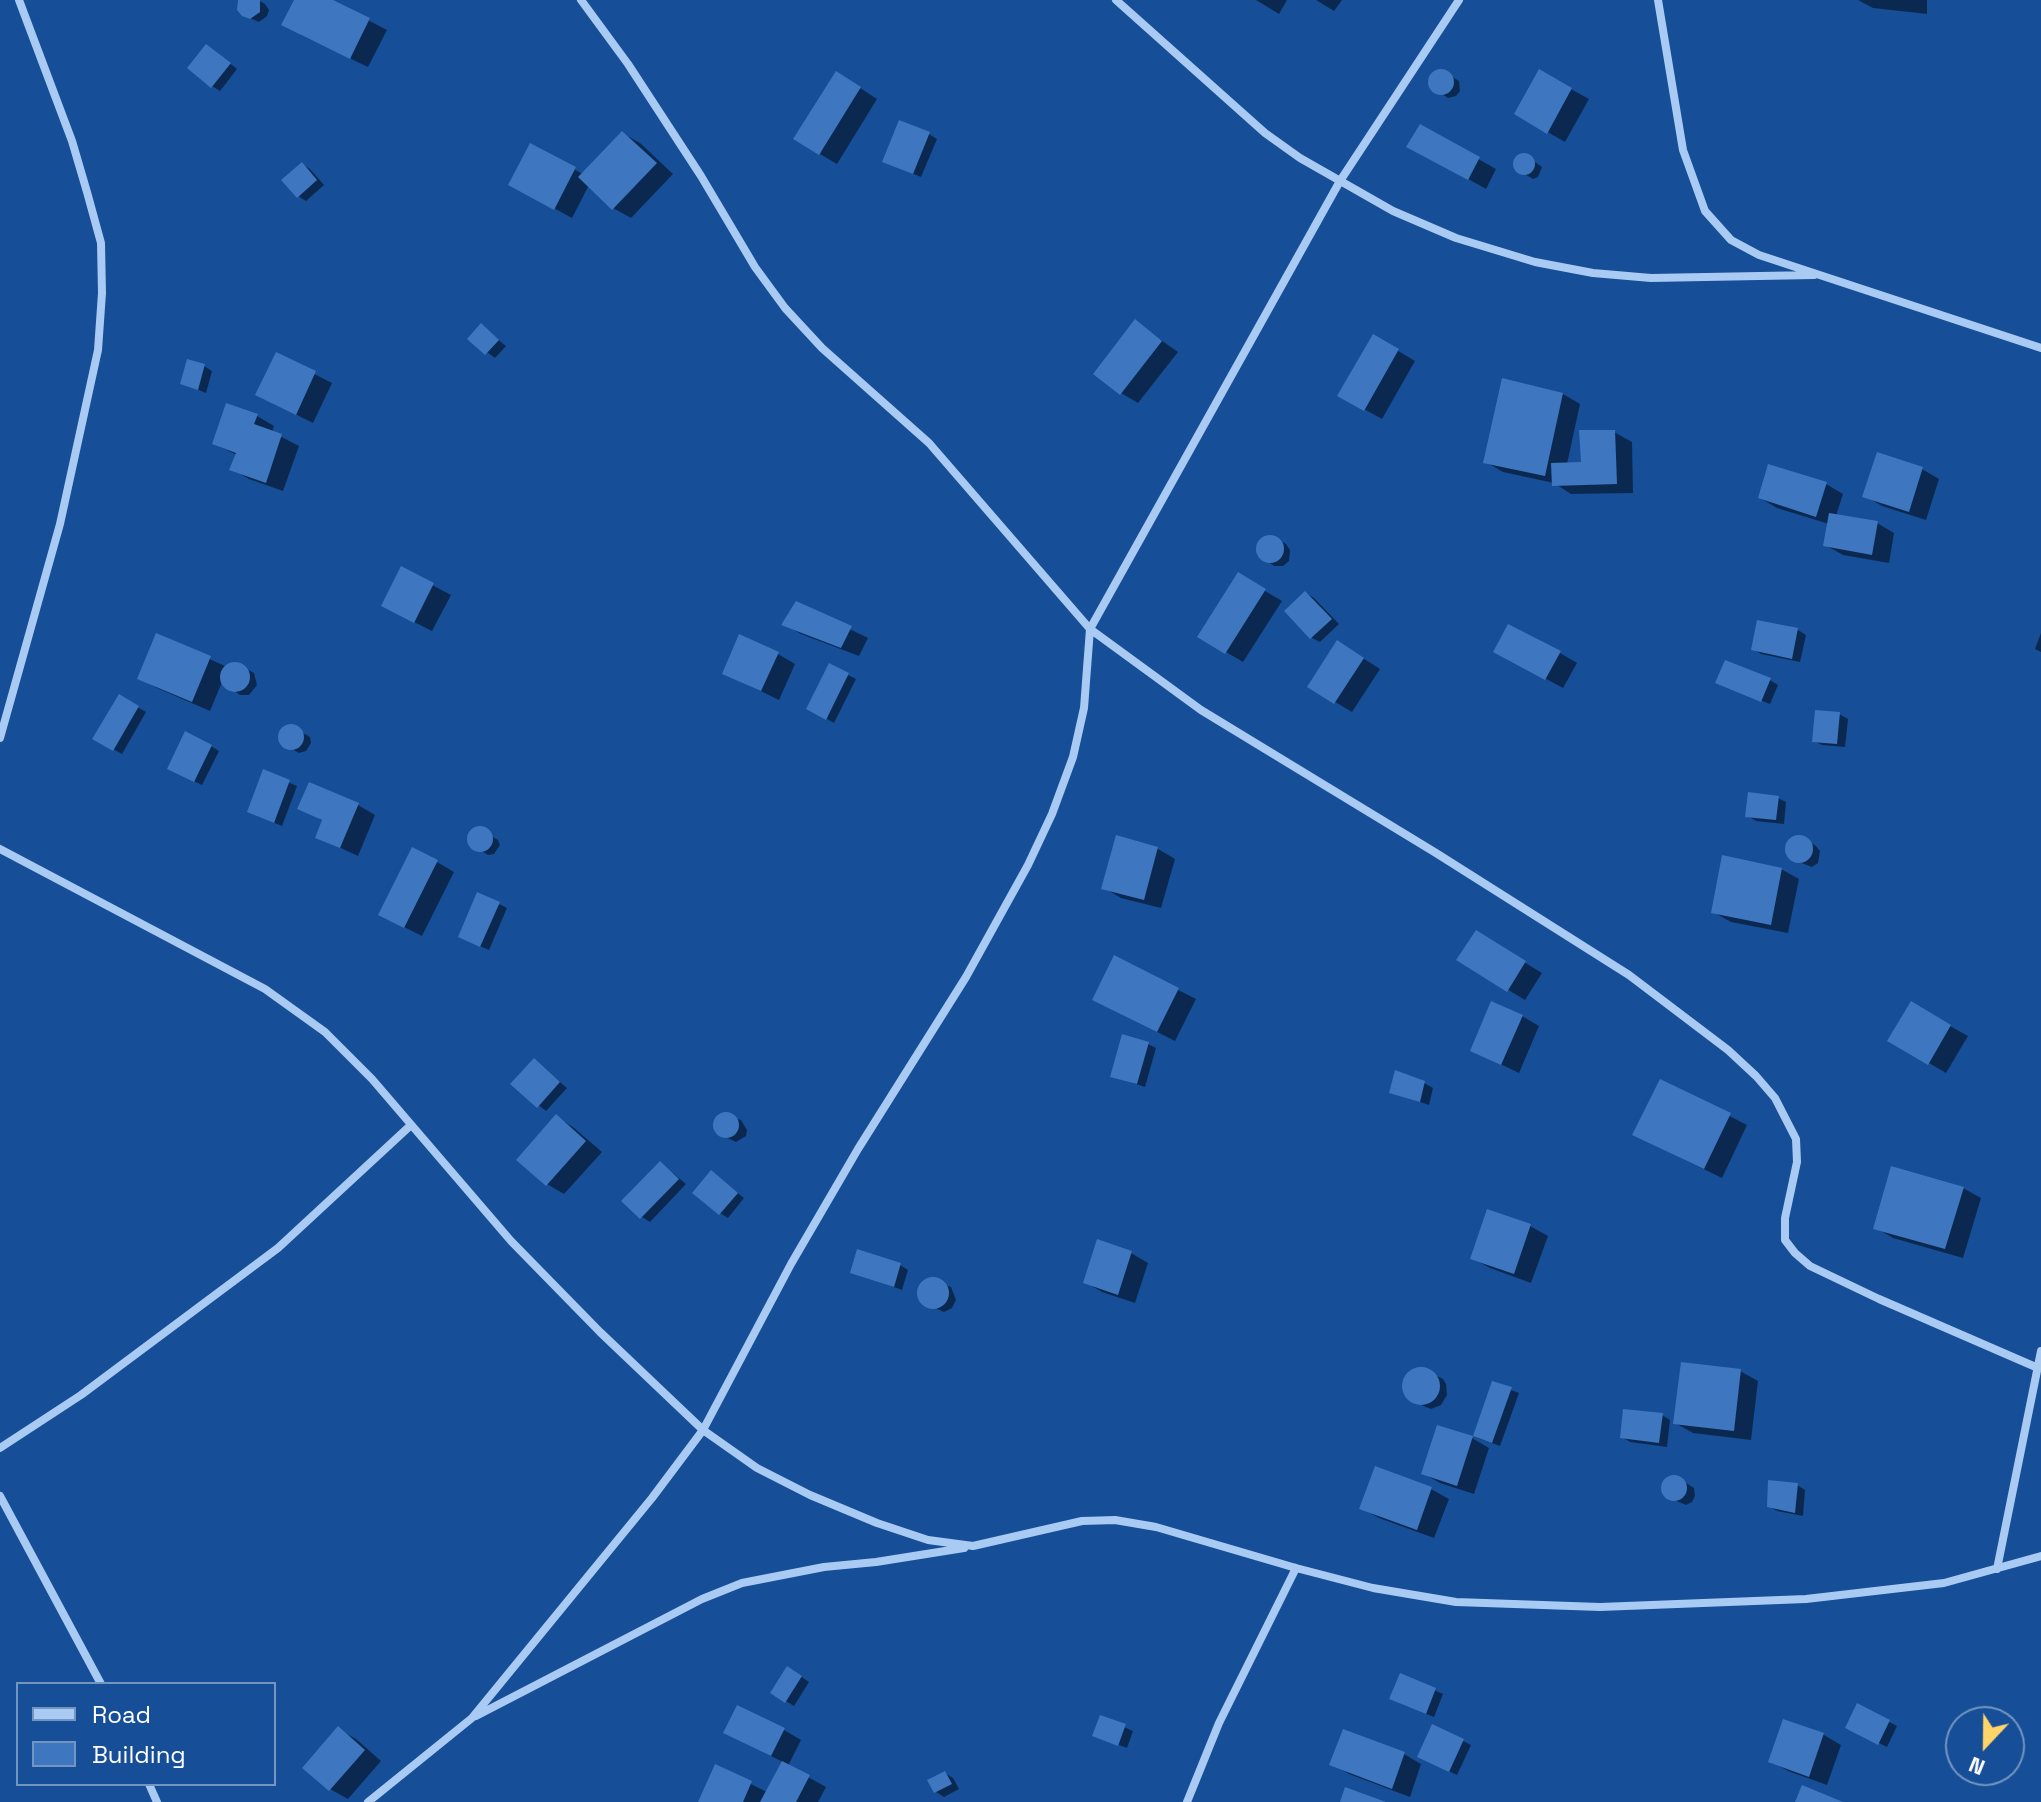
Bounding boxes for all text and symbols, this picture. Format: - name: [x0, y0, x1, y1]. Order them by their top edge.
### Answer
- legend: [16, 1682, 276, 1786]
- text: Road: [92, 1699, 151, 1730]
- north arrow: [1945, 1706, 2025, 1786]
- text: Building: [92, 1739, 186, 1770]
- text: N: [1965, 1751, 1989, 1782]

